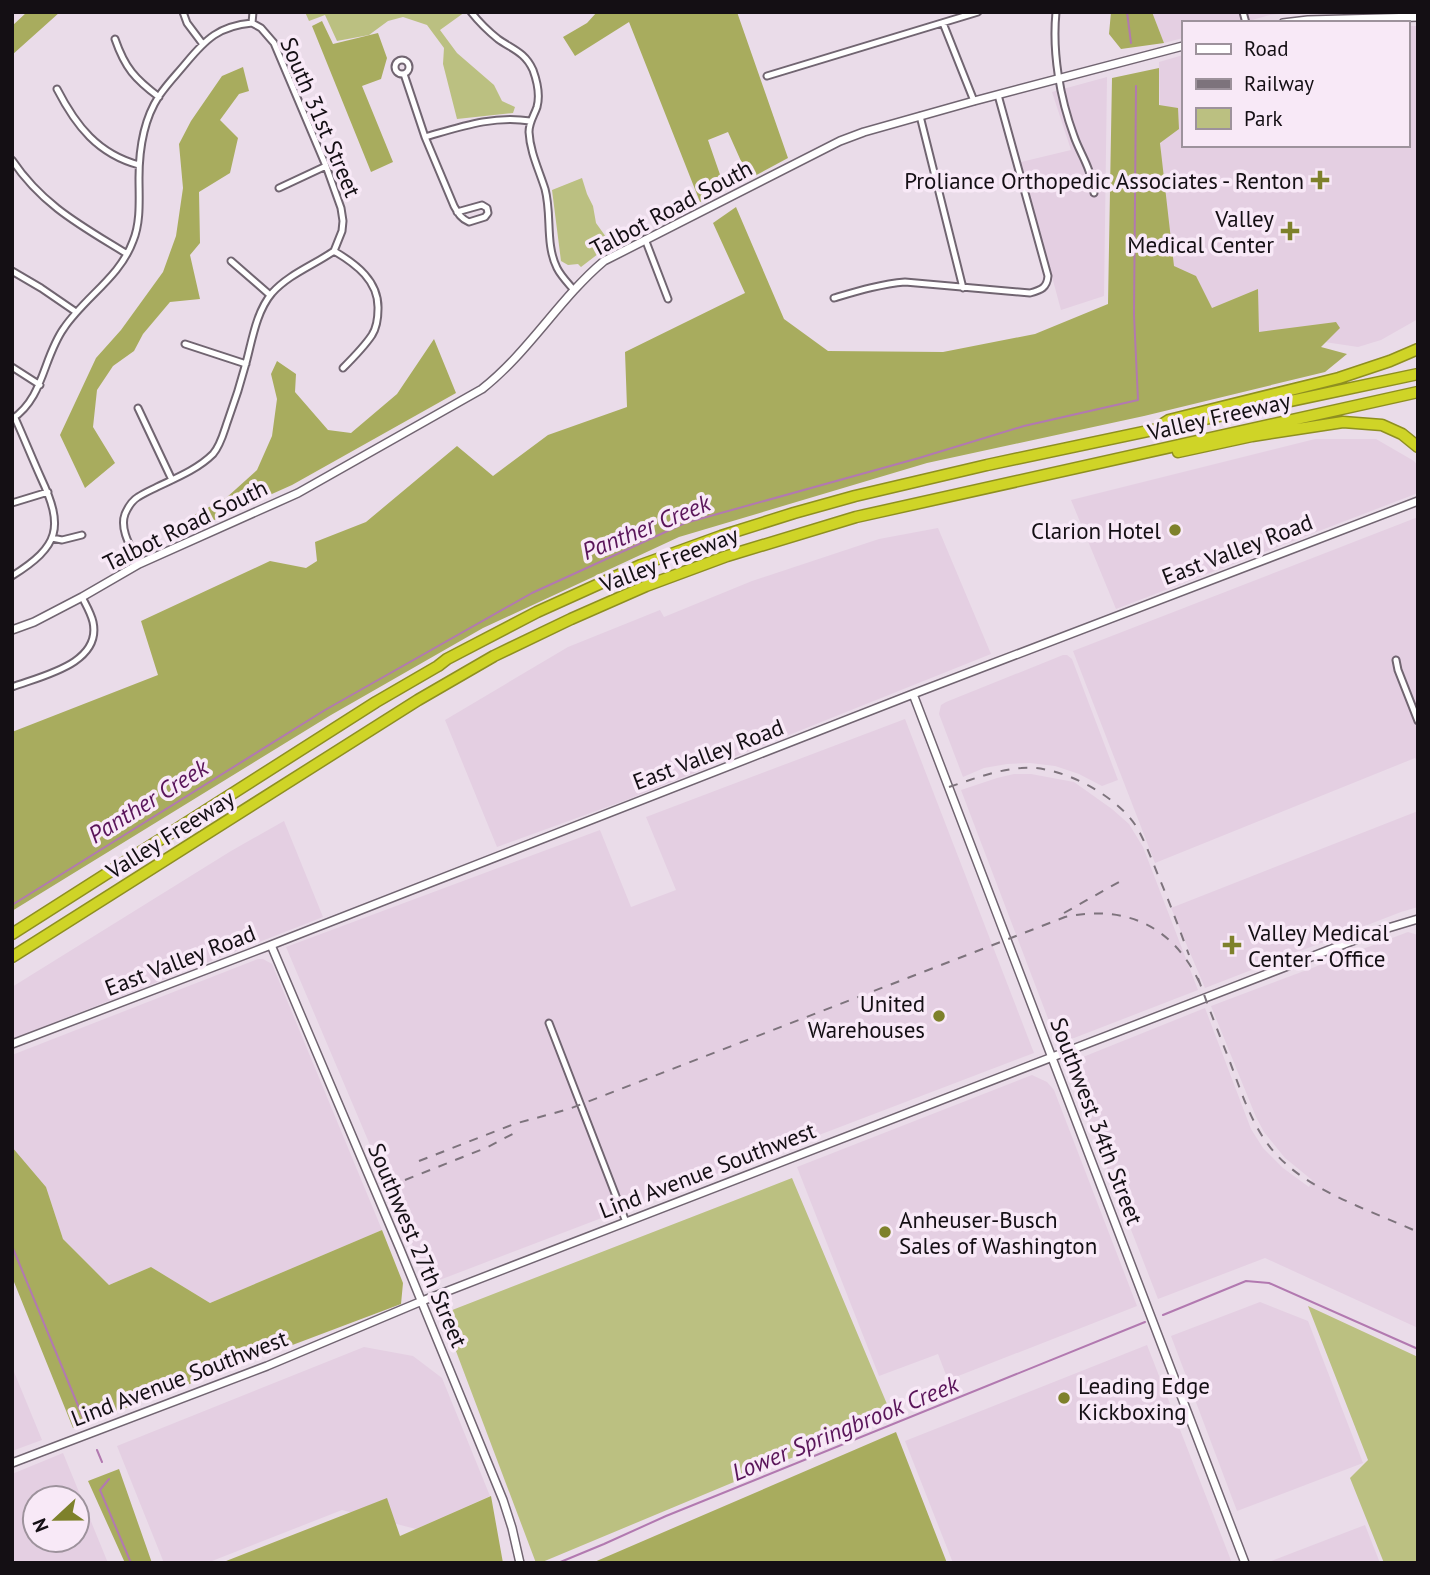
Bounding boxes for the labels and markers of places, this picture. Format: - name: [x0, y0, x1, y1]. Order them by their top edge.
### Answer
- place label: Proliance Orthopedic Associates - Renton: [904, 166, 1304, 195]
- marker: Proliance Orthopedic Associates - Renton: [1310, 170, 1330, 190]
- place label: Valley Medical Center: [1127, 204, 1274, 259]
- marker: Valley Medical Center: [1280, 221, 1300, 241]
- place label: Clarion Hotel: [1031, 516, 1161, 545]
- marker: Clarion Hotel: [1167, 522, 1183, 538]
- place label: Valley Medical Center - Office: [1247, 918, 1389, 973]
- marker: Valley Medical Center - Office: [1222, 935, 1242, 955]
- place label: United Warehouses: [808, 989, 925, 1044]
- marker: United Warehouses: [931, 1008, 947, 1024]
- place label: Anheuser-Busch Sales of Washington: [899, 1205, 1097, 1260]
- marker: Anheuser-Busch Sales of Washington: [877, 1224, 893, 1240]
- place label: Leading Edge Kickboxing: [1078, 1371, 1210, 1426]
- marker: Leading Edge Kickboxing: [1056, 1390, 1072, 1406]

